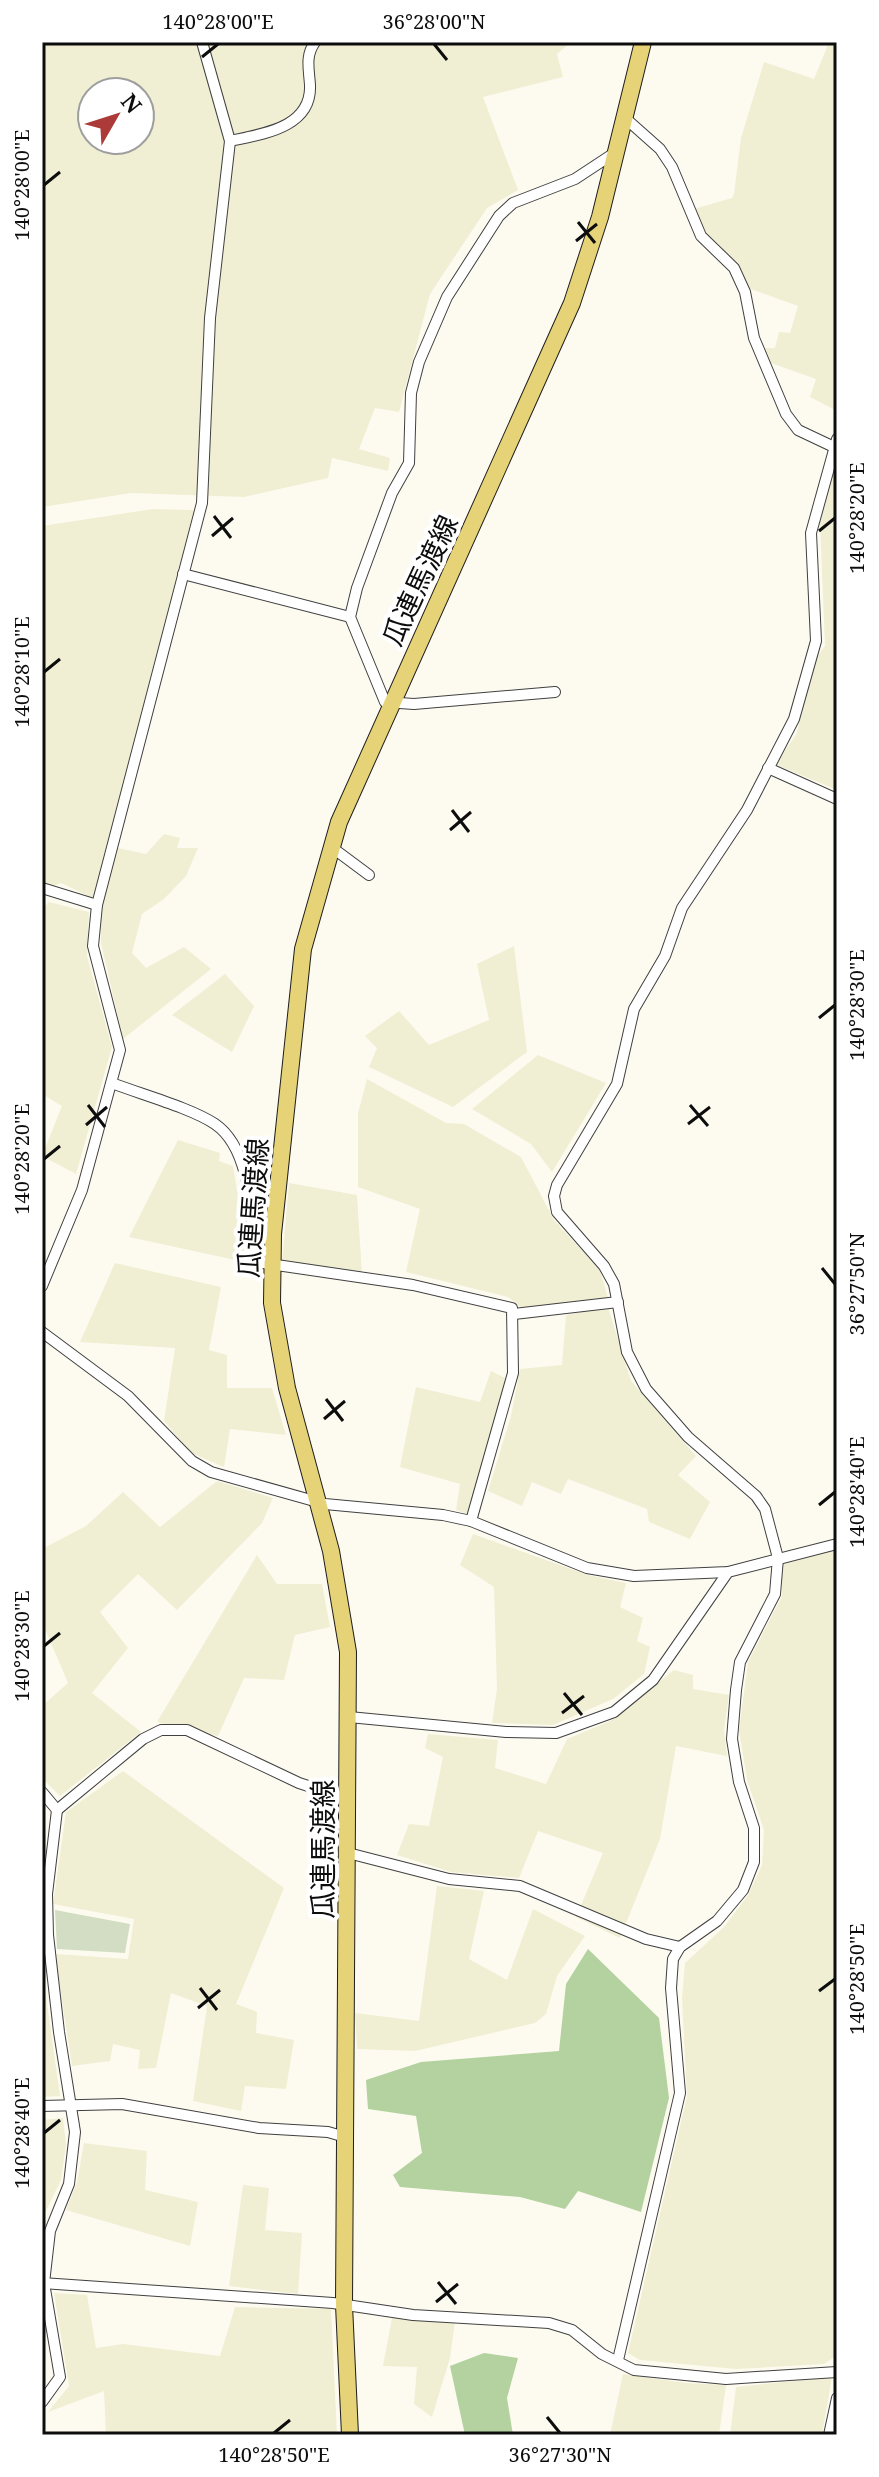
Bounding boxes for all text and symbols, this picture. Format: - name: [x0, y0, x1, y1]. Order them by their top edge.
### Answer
- text: 140°28'00"E: [162, 8, 274, 35]
- text: 36°28'00"N: [383, 8, 485, 35]
- north arrow: [76, 76, 156, 156]
- text: N: [115, 87, 149, 119]
- text: 140°28'00"E: [8, 129, 35, 241]
- text: 140°28'20"E: [843, 462, 870, 574]
- street label: 瓜連馬渡線: [372, 509, 466, 651]
- text: 140°28'10"E: [8, 616, 35, 728]
- text: 140°28'30"E: [843, 949, 870, 1061]
- text: 140°28'20"E: [8, 1103, 35, 1215]
- street label: 瓜連馬渡線: [228, 1137, 276, 1279]
- text: 36°27'50"N: [843, 1233, 870, 1335]
- text: 140°28'40"E: [843, 1436, 870, 1548]
- text: 140°28'30"E: [8, 1590, 35, 1702]
- street label: 瓜連馬渡線: [303, 1779, 341, 1919]
- text: 140°28'50"E: [843, 1923, 870, 2035]
- text: 140°28'40"E: [8, 2077, 35, 2189]
- text: 140°28'50"E: [218, 2441, 330, 2468]
- text: 36°27'30"N: [509, 2441, 611, 2468]

